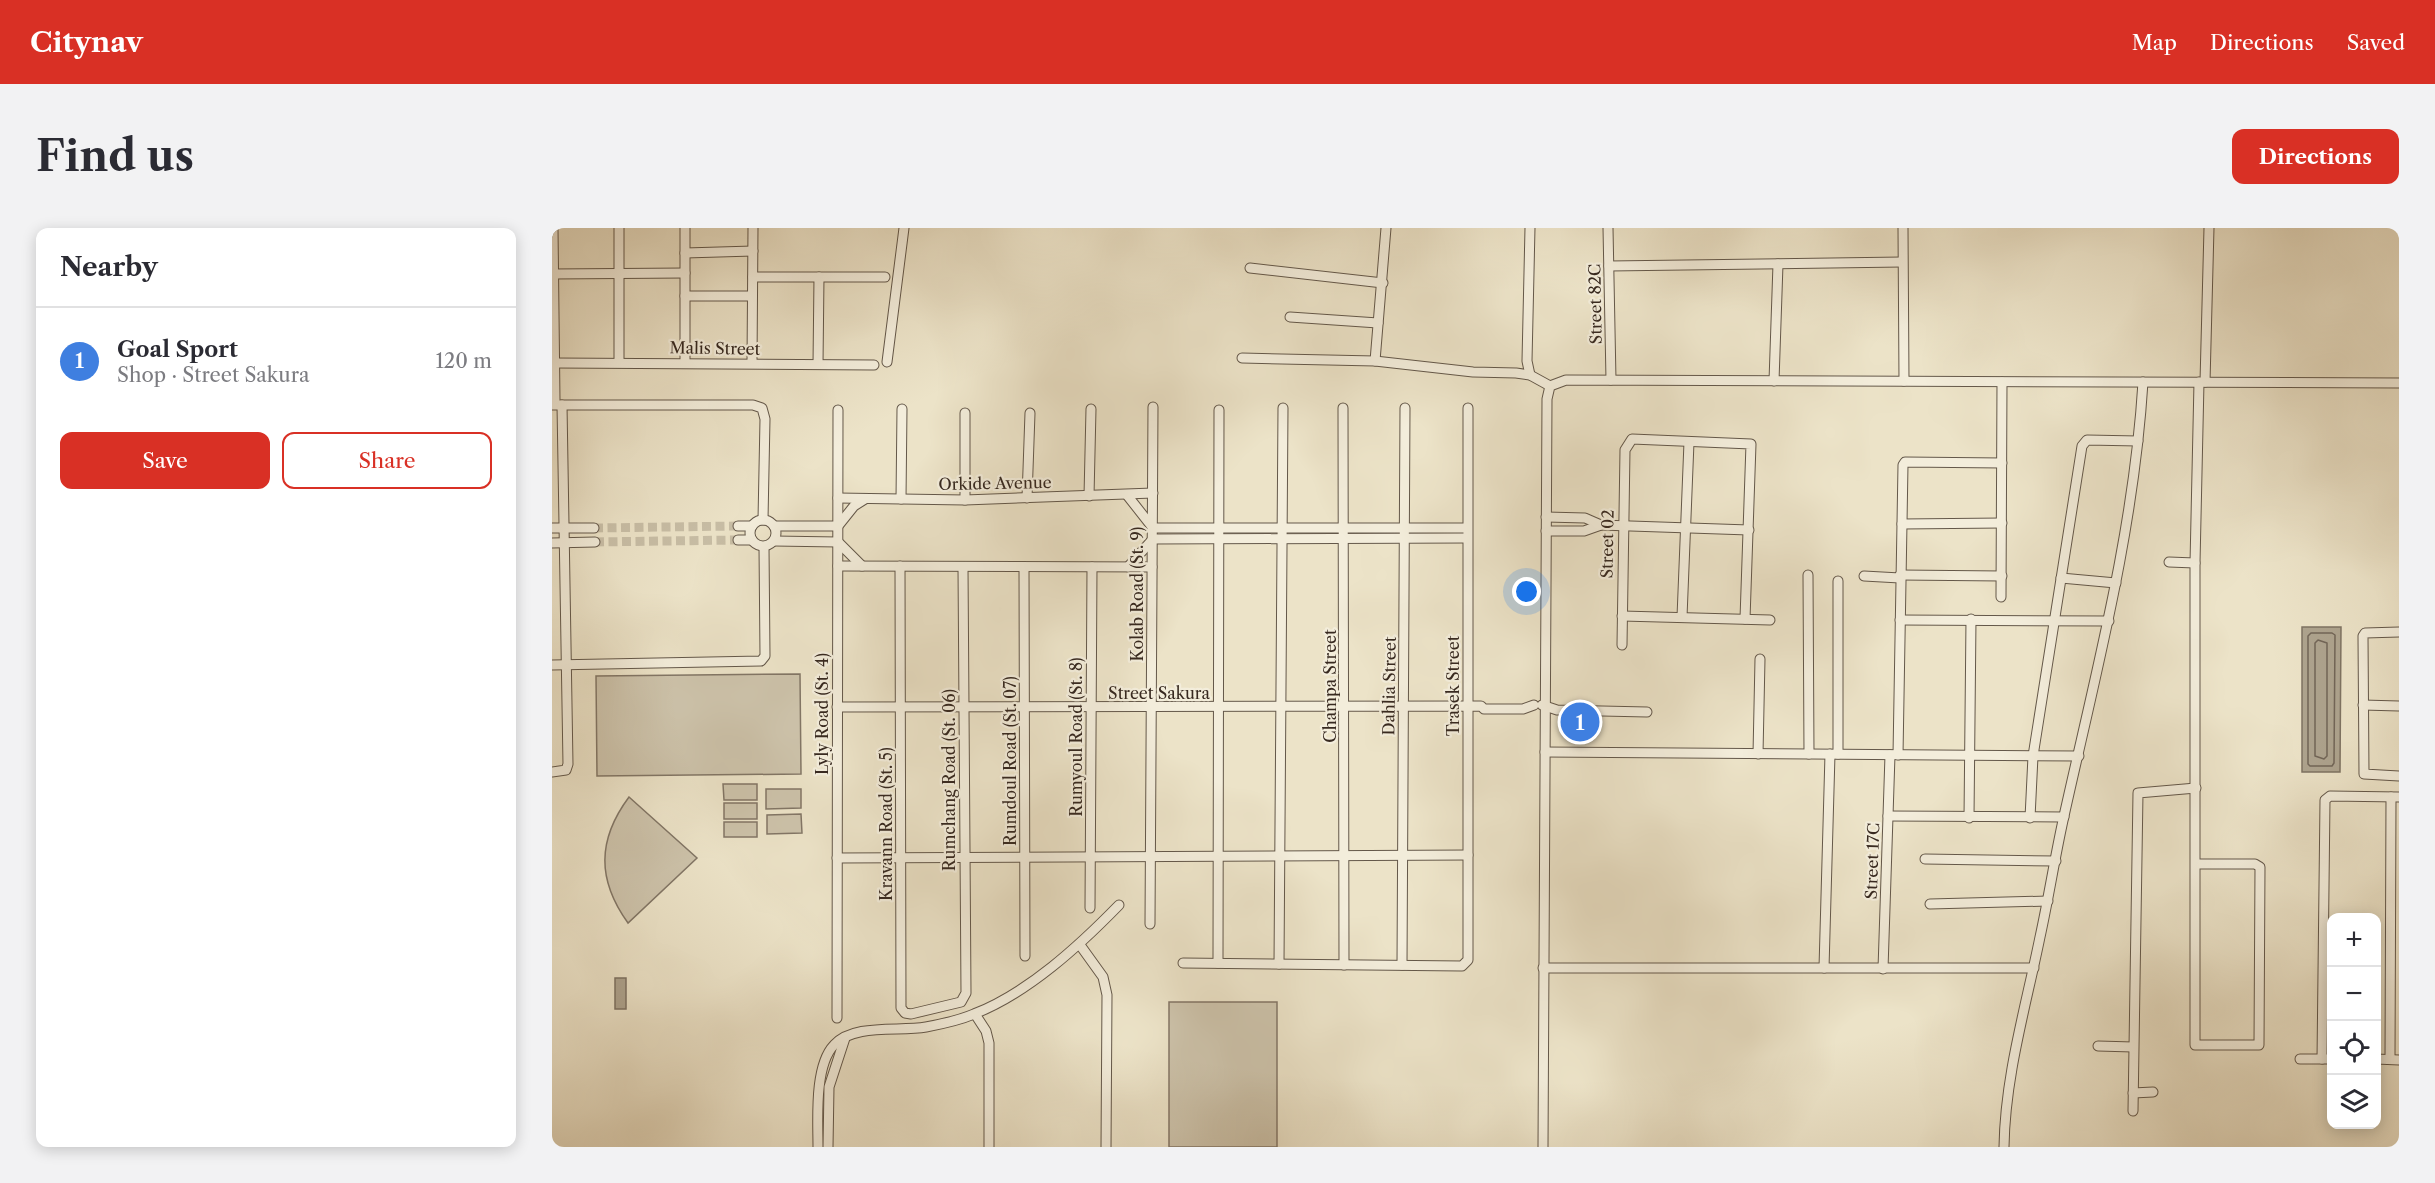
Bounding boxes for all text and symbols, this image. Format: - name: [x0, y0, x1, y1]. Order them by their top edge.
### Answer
- text: Citynav: [30, 25, 143, 59]
- text: Map: [2132, 30, 2177, 55]
- text: Directions: [2210, 30, 2314, 55]
- text: Saved: [2347, 30, 2405, 55]
- button: Directions: [2232, 129, 2399, 184]
- text: Find us: [36, 130, 194, 182]
- text: Nearby: [60, 251, 158, 283]
- street label: Street 82C: [1584, 264, 1606, 344]
- text: Goal Sport: [117, 336, 238, 363]
- street label: Malis Street: [669, 337, 761, 359]
- text: 1: [75, 349, 84, 373]
- text: 120 m: [435, 349, 492, 373]
- text: Shop · Street Sakura: [117, 363, 310, 387]
- button: Save: [60, 432, 270, 489]
- button: Share: [282, 432, 492, 489]
- street label: Orkide Avenue: [938, 472, 1052, 494]
- street label: Street 02: [1596, 509, 1618, 579]
- street label: Kolab Road (St. 9): [1127, 526, 1147, 661]
- your location: [1512, 577, 1541, 606]
- street label: Champa Street: [1320, 629, 1340, 743]
- street label: Trasek Street: [1443, 635, 1463, 736]
- street label: Dahlia Street: [1378, 636, 1400, 736]
- street label: Lyly Road (St. 4): [812, 653, 832, 775]
- street label: Rumyoul Road (St. 8): [1066, 657, 1086, 817]
- street label: Rumdoul Road (St. 07): [1000, 676, 1020, 846]
- street label: Street Sakura: [1108, 683, 1210, 703]
- street label: Rumchang Road (St. 06): [939, 689, 959, 871]
- pin: 1: [1560, 700, 1600, 744]
- street label: Kravann Road (St. 5): [876, 747, 896, 901]
- street label: Street 17C: [1861, 822, 1883, 900]
- map controls: [2327, 913, 2381, 1129]
- button: +: [2327, 913, 2381, 967]
- button: −: [2327, 967, 2381, 1021]
- button: locate: [2327, 1021, 2381, 1075]
- button: layers: [2327, 1075, 2381, 1129]

